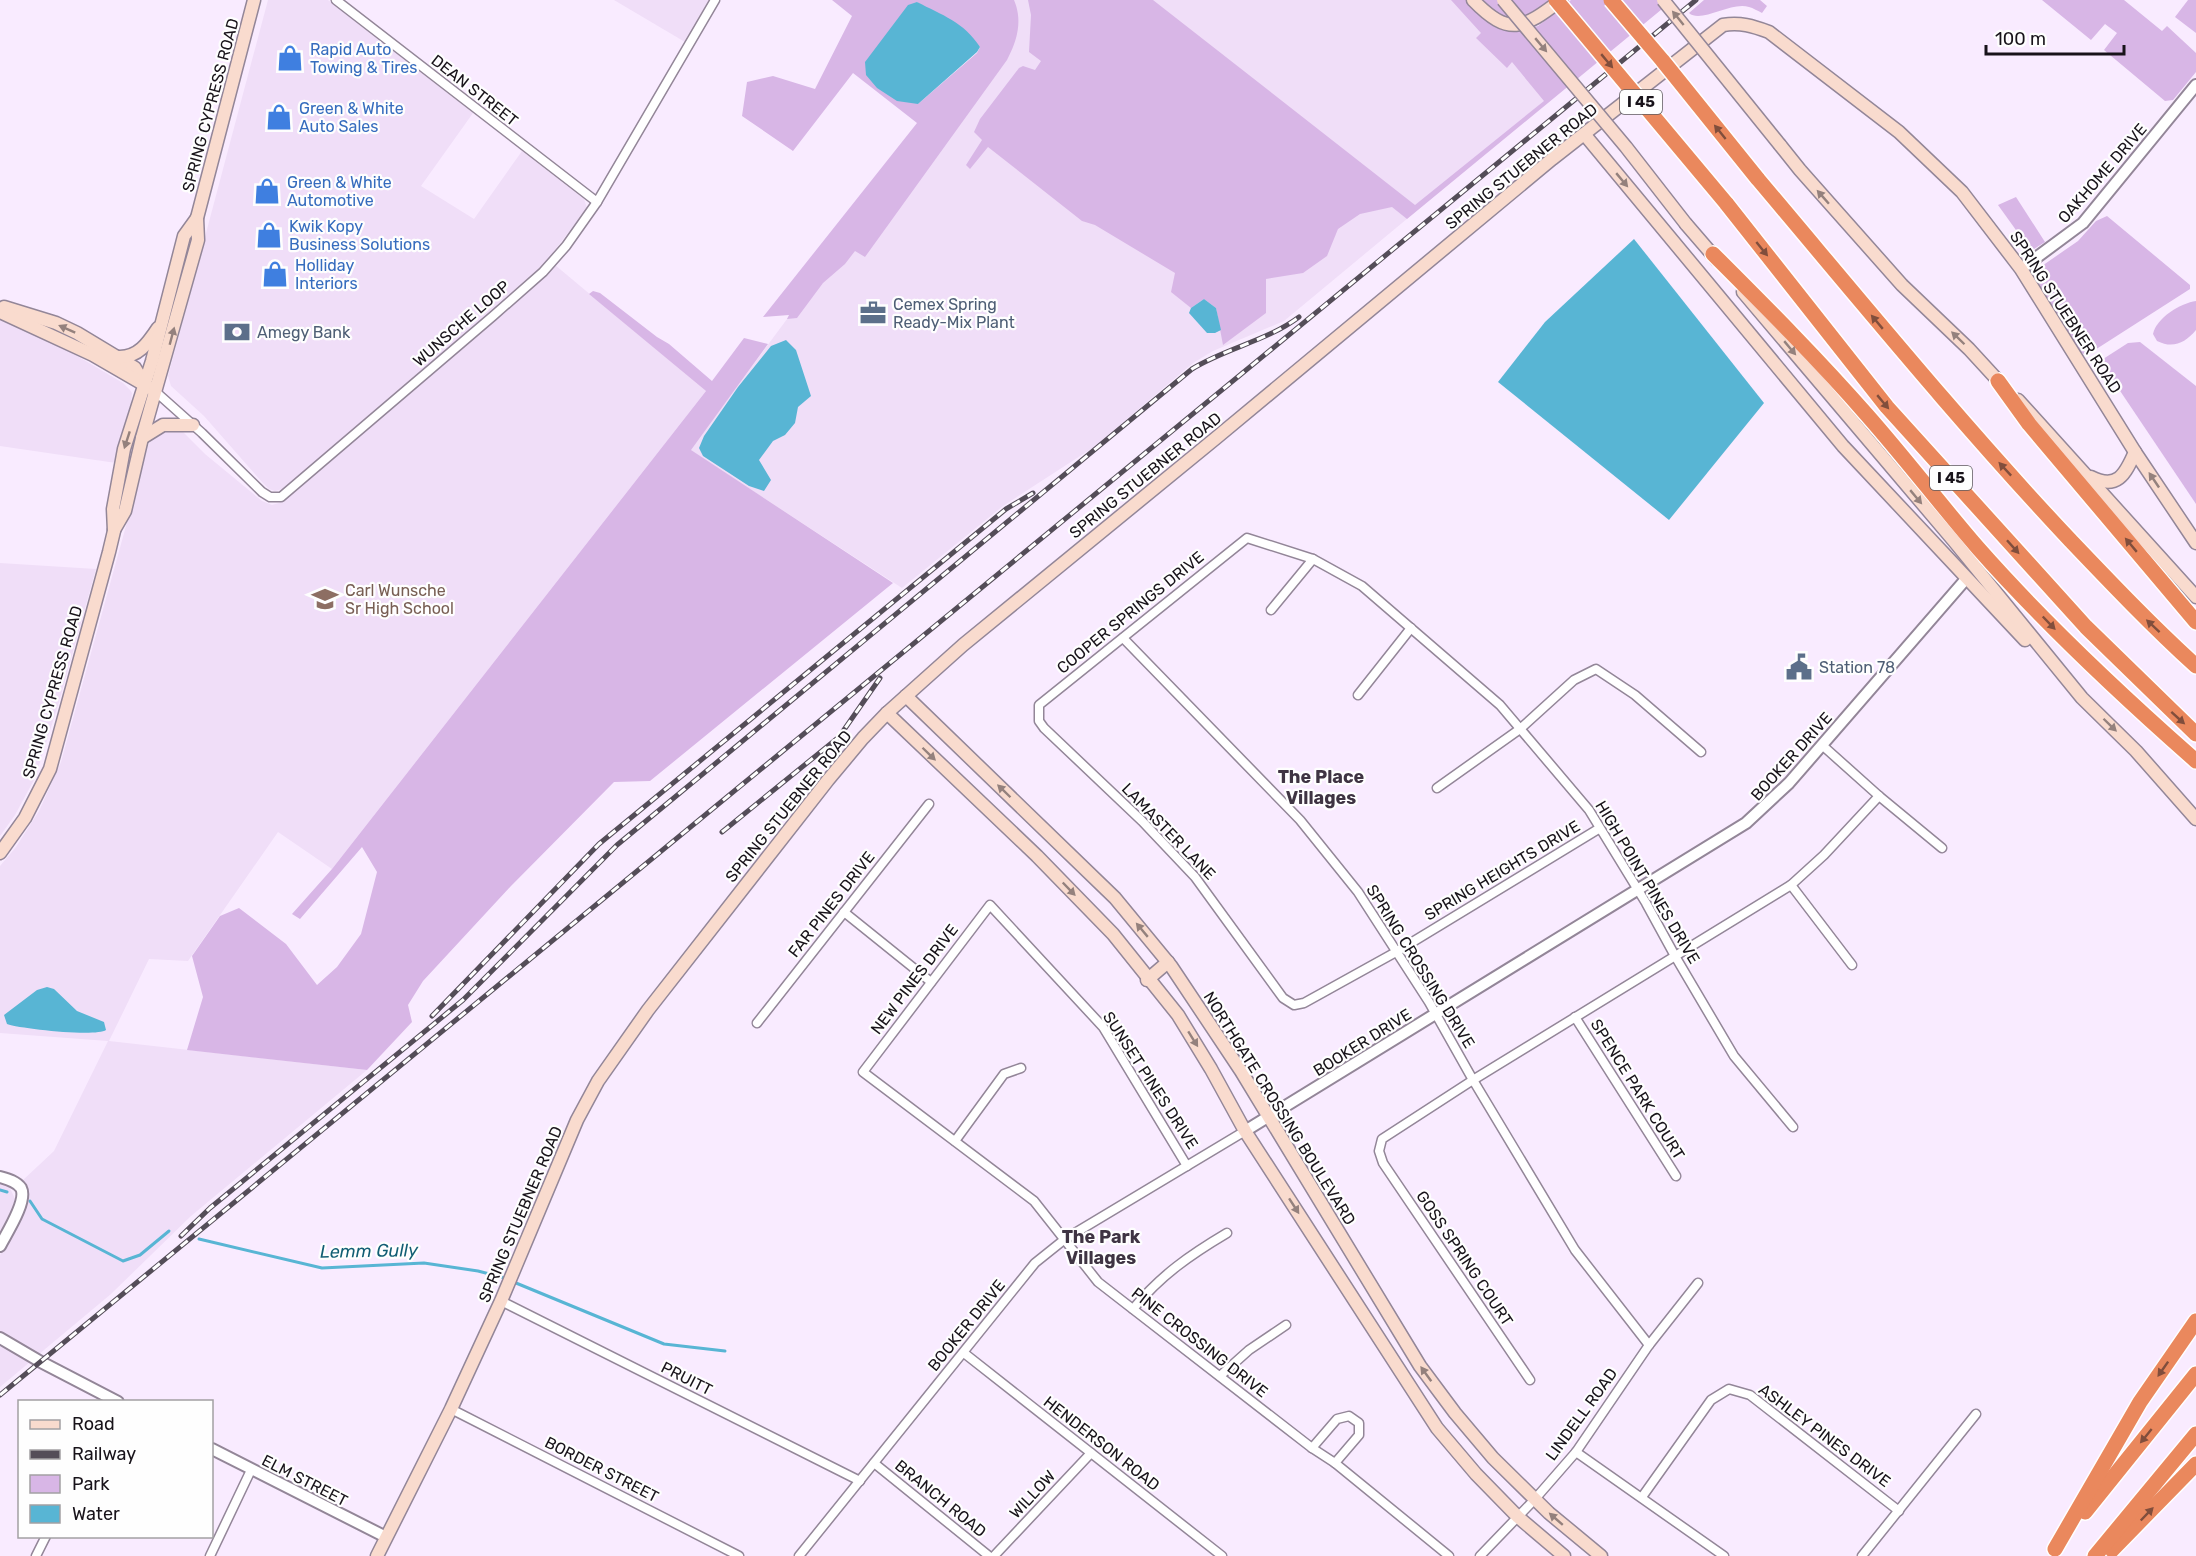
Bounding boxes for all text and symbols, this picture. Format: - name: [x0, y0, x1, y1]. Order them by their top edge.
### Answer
- one-way arrow: [1671, 10, 1684, 26]
- street label: SPRING CYPRESS ROAD: [178, 16, 243, 194]
- scale bar: [1986, 18, 2124, 56]
- text: 100 m: [1995, 28, 2046, 50]
- one-way arrow: [1534, 37, 1547, 52]
- place label: Rapid Auto Towing & Tires: [310, 40, 417, 77]
- shop icon: Rapid Auto Towing & Tires: [275, 43, 305, 73]
- street label: DEAN STREET: [428, 51, 522, 130]
- one-way arrow: [1600, 53, 1613, 68]
- road number: I 45: [1620, 90, 1662, 114]
- place label: Green & White Auto Sales: [299, 99, 404, 136]
- street label: SPRING STUEBNER ROAD: [1442, 99, 1601, 233]
- shop icon: Green & White Auto Sales: [264, 102, 294, 132]
- street label: OAKHOME DRIVE: [2054, 120, 2151, 227]
- one-way arrow: [1714, 125, 1727, 140]
- one-way arrow: [1615, 172, 1628, 187]
- place label: Green & White Automotive: [287, 173, 392, 210]
- shop icon: Green & White Automotive: [252, 176, 282, 206]
- one-way arrow: [1817, 189, 1830, 205]
- place label: Kwik Kopy Business Solutions: [289, 217, 430, 254]
- shop icon: Kwik Kopy Business Solutions: [254, 220, 284, 250]
- street label: SPRING STUEBNER ROAD: [2006, 228, 2125, 397]
- one-way arrow: [1756, 241, 1769, 257]
- place label: Holliday Interiors: [295, 256, 358, 293]
- shop icon: Holliday Interiors: [260, 259, 290, 289]
- street label: WUNSCHE LOOP: [409, 276, 513, 370]
- place label: Cemex Spring Ready-Mix Plant: [893, 295, 1015, 332]
- office icon: Cemex Spring Ready-Mix Plant: [858, 298, 888, 328]
- one-way arrow: [1871, 315, 1884, 330]
- bank icon: Amegy Bank: [222, 317, 252, 347]
- place label: Amegy Bank: [257, 323, 351, 342]
- one-way arrow: [59, 324, 76, 333]
- one-way arrow: [168, 327, 177, 345]
- one-way arrow: [1951, 332, 1965, 346]
- one-way arrow: [1783, 340, 1796, 355]
- one-way arrow: [1877, 394, 1890, 410]
- street label: SPRING STUEBNER ROAD: [1066, 408, 1225, 542]
- one-way arrow: [122, 431, 131, 449]
- one-way arrow: [1998, 462, 2012, 476]
- road number: I 45: [1930, 466, 1972, 490]
- one-way arrow: [2148, 473, 2160, 489]
- one-way arrow: [1909, 489, 1922, 504]
- one-way arrow: [2125, 538, 2138, 553]
- one-way arrow: [2006, 540, 2020, 554]
- street label: COOPER SPRINGS DRIVE: [1053, 547, 1208, 678]
- place label: Carl Wunsche Sr High School: [345, 581, 454, 618]
- school or university icon: Carl Wunsche Sr High School: [310, 584, 340, 614]
- street label: SPRING CYPRESS ROAD: [19, 604, 86, 781]
- one-way arrow: [2042, 615, 2056, 629]
- one-way arrow: [2146, 620, 2160, 634]
- public building icon: Station 78: [1784, 652, 1814, 682]
- place label: Station 78: [1819, 658, 1895, 677]
- street label: BOOKER DRIVE: [1747, 708, 1836, 804]
- one-way arrow: [2171, 710, 2185, 724]
- one-way arrow: [2103, 718, 2117, 732]
- street label: SPRING STUEBNER ROAD: [721, 727, 855, 886]
- one-way arrow: [922, 746, 936, 760]
- district label: The Place Villages: [1278, 766, 1365, 809]
- street label: LAMASTER LANE: [1118, 779, 1219, 884]
- one-way arrow: [998, 785, 1012, 799]
- street label: HIGH POINT PINES DRIVE: [1591, 797, 1704, 967]
- street label: SPRING HEIGHTS DRIVE: [1421, 816, 1583, 924]
- street label: FAR PINES DRIVE: [784, 848, 879, 961]
- street label: SPRING CROSSING DRIVE: [1362, 881, 1479, 1052]
- one-way arrow: [1062, 882, 1076, 897]
- street label: NEW PINES DRIVE: [867, 921, 962, 1038]
- one-way arrow: [1136, 922, 1148, 937]
- street label: NORTHGATE CROSSING BOULEVARD: [1200, 988, 1360, 1228]
- street label: BOOKER DRIVE: [1310, 1005, 1415, 1080]
- street label: SUNSET PINES DRIVE: [1099, 1008, 1202, 1153]
- street label: SPENCE PARK COURT: [1587, 1016, 1689, 1163]
- one-way arrow: [1187, 1031, 1198, 1047]
- street label: SPRING STUEBNER ROAD: [475, 1123, 566, 1305]
- street label: GOSS SPRING COURT: [1412, 1187, 1517, 1329]
- one-way arrow: [1288, 1198, 1299, 1214]
- district label: The Park Villages: [1062, 1226, 1141, 1269]
- water label: Lemm Gully: [320, 1239, 419, 1263]
- street label: BOOKER DRIVE: [924, 1276, 1009, 1375]
- street label: PINE CROSSING DRIVE: [1128, 1283, 1272, 1401]
- street label: PRUITT: [658, 1358, 716, 1399]
- one-way arrow: [2157, 1360, 2169, 1376]
- street label: LINDELL ROAD: [1542, 1364, 1621, 1464]
- one-way arrow: [1421, 1366, 1433, 1381]
- street label: ASHLEY PINES DRIVE: [1755, 1380, 1894, 1491]
- street label: HENDERSON ROAD: [1040, 1392, 1164, 1495]
- legend: [18, 1400, 213, 1538]
- text: Road: [72, 1413, 115, 1435]
- one-way arrow: [2140, 1428, 2153, 1443]
- street label: BORDER STREET: [542, 1433, 662, 1506]
- text: Railway: [72, 1443, 136, 1465]
- street label: ELM STREET: [259, 1451, 351, 1510]
- street label: BRANCH ROAD: [891, 1456, 990, 1541]
- street label: WILLOW: [1005, 1466, 1059, 1522]
- text: Park: [72, 1473, 110, 1495]
- text: Water: [72, 1503, 120, 1525]
- one-way arrow: [2139, 1508, 2153, 1522]
- one-way arrow: [1549, 1513, 1564, 1526]

